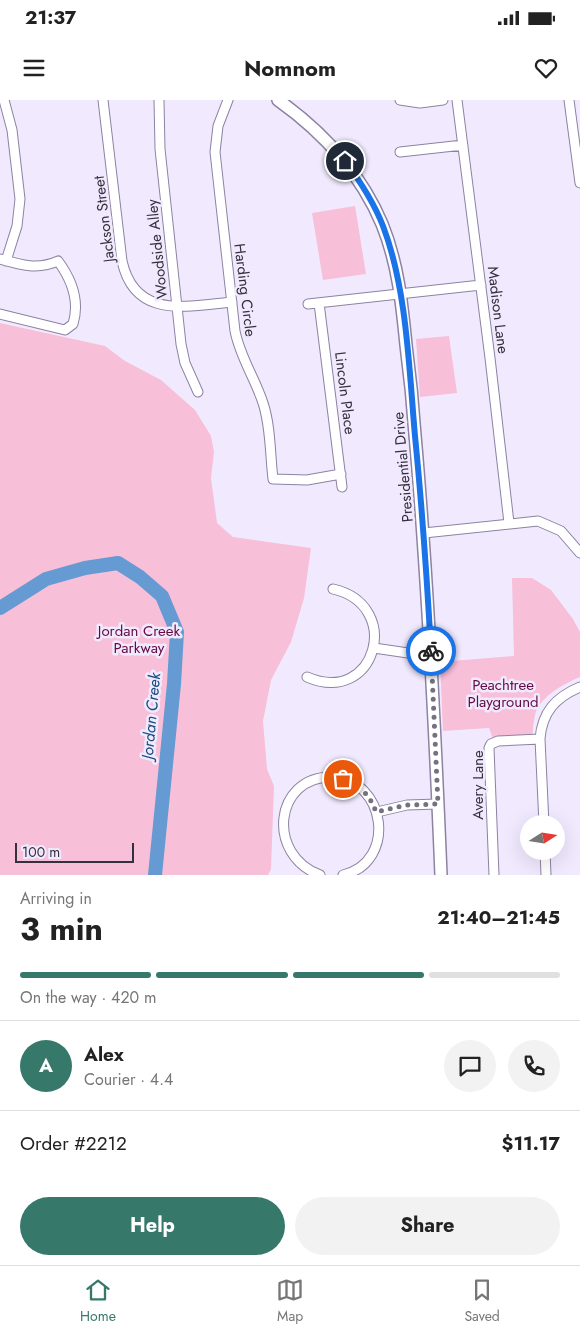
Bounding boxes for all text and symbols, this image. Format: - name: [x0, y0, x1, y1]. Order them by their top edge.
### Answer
- text: 21:37: [25, 4, 76, 31]
- text: Nomnom: [244, 52, 336, 84]
- icon: menu: [20, 54, 48, 82]
- icon: heart: [532, 54, 560, 82]
- pin: [324, 140, 366, 182]
- icon: home: [331, 147, 359, 175]
- street label: Jackson Street: [88, 174, 120, 266]
- street label: Woodside Alley: [141, 198, 173, 300]
- street label: Harding Circle: [228, 242, 262, 338]
- street label: Madison Lane: [482, 265, 514, 355]
- street label: Lincoln Place: [329, 350, 361, 436]
- street label: Presidential Drive: [387, 411, 419, 523]
- park label: Jordan Creek Parkway: [96, 620, 181, 659]
- courier: [406, 626, 456, 676]
- icon: bike: [417, 637, 445, 665]
- water label: Jordan Creek: [136, 671, 166, 763]
- park label: Peachtree Playground: [467, 674, 539, 713]
- street label: Avery Lane: [467, 750, 489, 820]
- pin: [322, 758, 364, 800]
- icon: bag: [329, 765, 357, 793]
- north arrow: [520, 815, 565, 860]
- map controls: [520, 815, 565, 860]
- scale bar: [15, 840, 134, 863]
- text: 100 m: [22, 842, 60, 862]
- text: Arriving in: [20, 887, 92, 910]
- text: 21:40–21:45: [437, 904, 560, 931]
- text: 3 min: [20, 906, 103, 952]
- text: On the way · 420 m: [20, 986, 156, 1009]
- button: chat: [444, 1040, 496, 1092]
- button: phone: [508, 1040, 560, 1092]
- text: Alex: [84, 1041, 124, 1068]
- text: A: [39, 1052, 53, 1079]
- text: Courier · 4.4: [84, 1068, 173, 1091]
- text: Order #2212: [20, 1130, 127, 1157]
- text: $11.17: [502, 1130, 560, 1157]
- button: Help: [20, 1197, 285, 1255]
- button: Share: [295, 1197, 560, 1255]
- tab: Home: [80, 1276, 116, 1326]
- tab: Map: [276, 1276, 304, 1326]
- tab: Saved: [464, 1276, 500, 1326]

